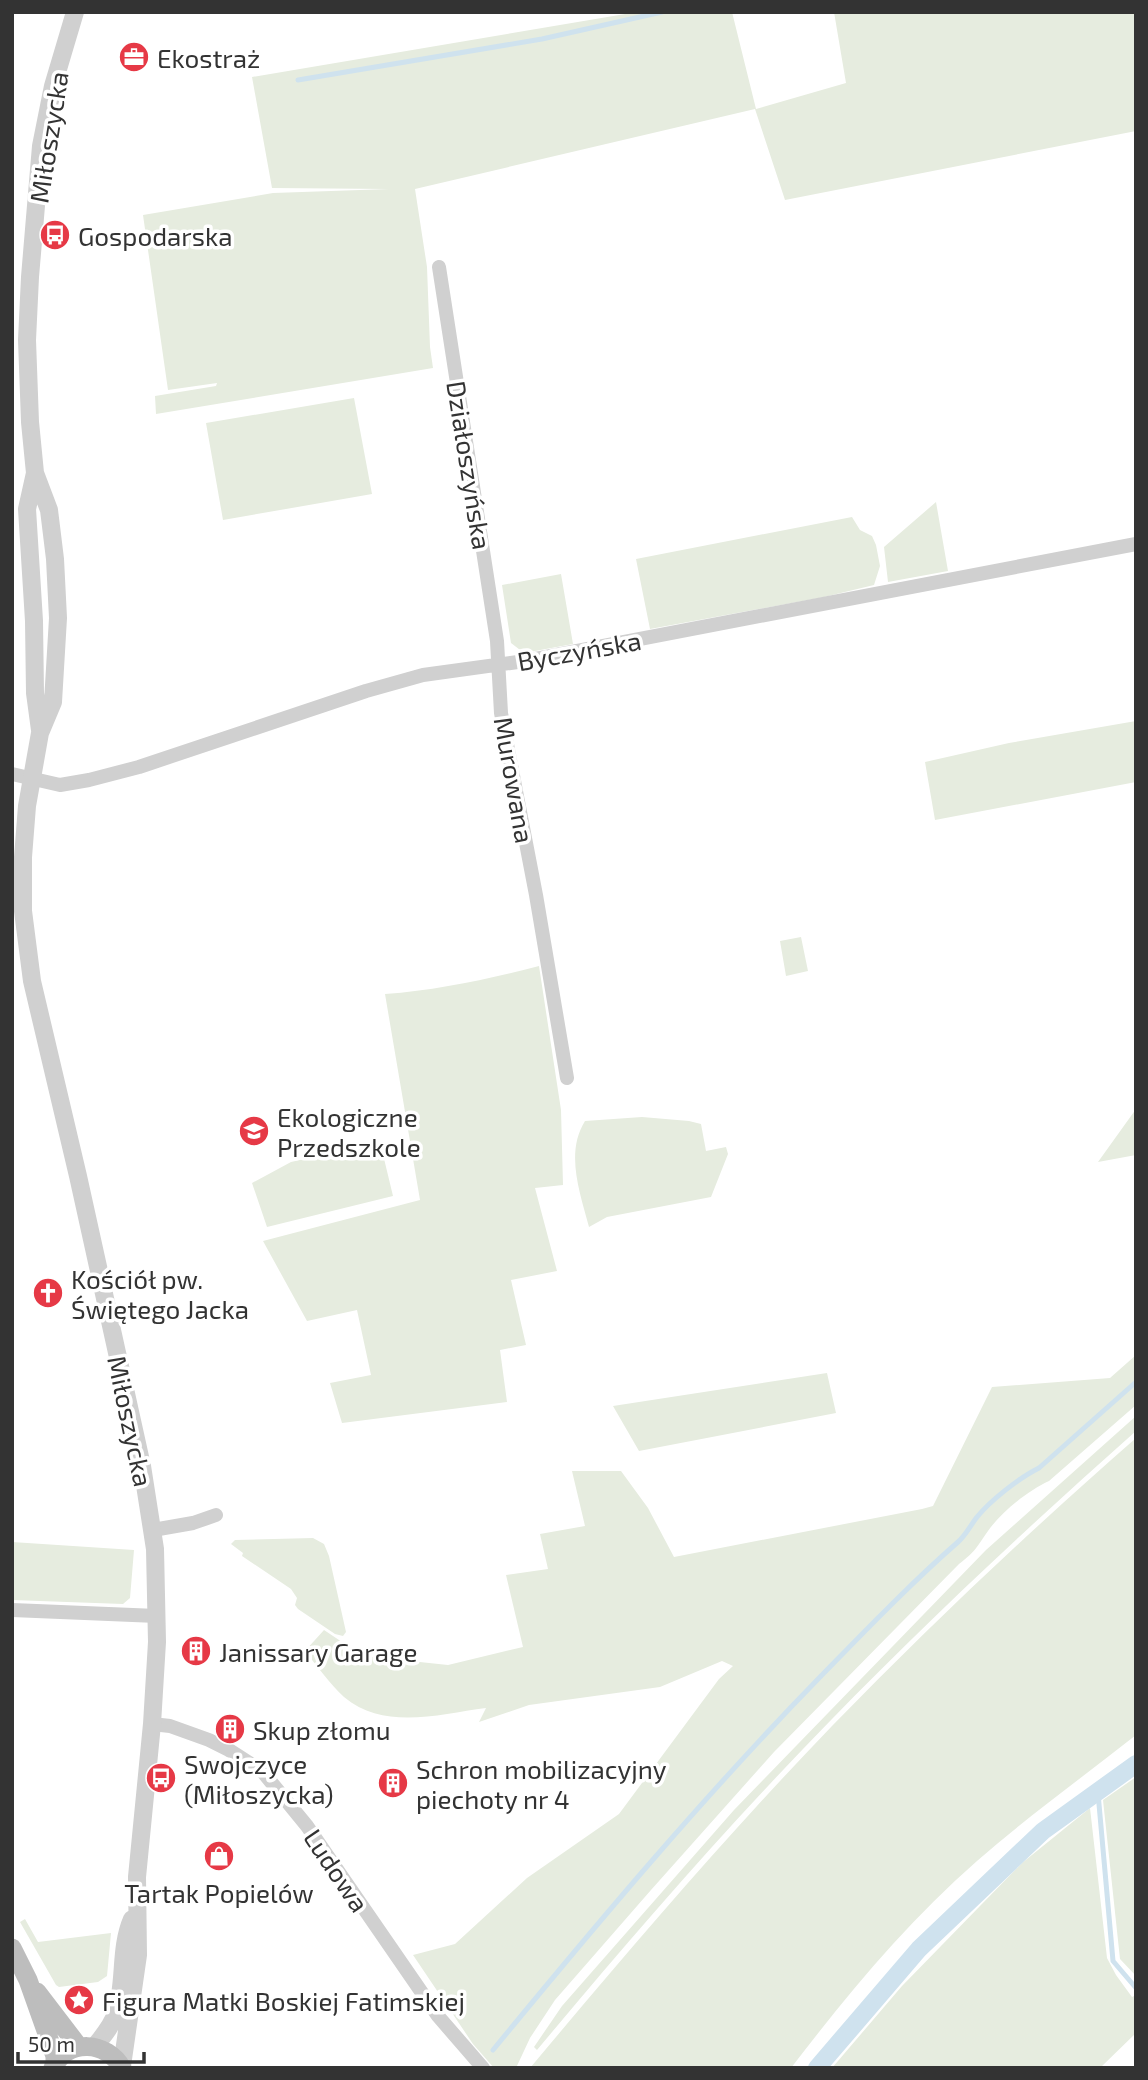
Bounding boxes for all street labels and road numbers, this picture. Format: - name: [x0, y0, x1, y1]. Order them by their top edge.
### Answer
- street label: Miłoszycka: [22, 69, 74, 205]
- street label: Działoszyńska: [441, 378, 499, 552]
- street label: Byczyńska: [515, 624, 643, 676]
- street label: Murowana: [489, 715, 541, 845]
- street label: Miłoszycka: [102, 1353, 160, 1489]
- street label: Ludowa: [298, 1823, 376, 1917]

